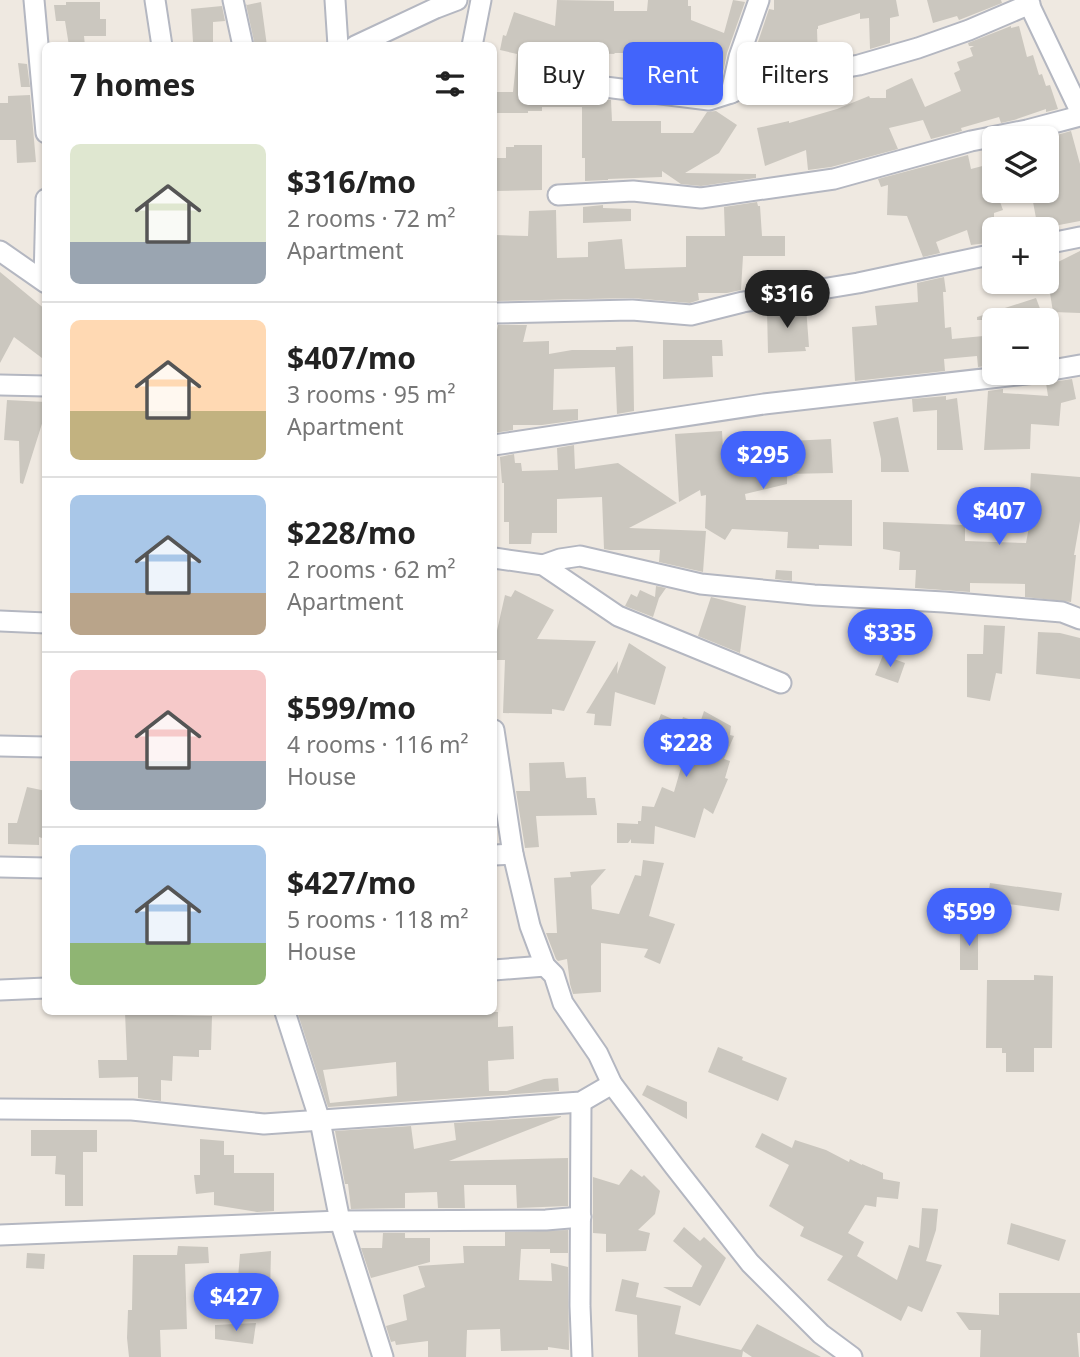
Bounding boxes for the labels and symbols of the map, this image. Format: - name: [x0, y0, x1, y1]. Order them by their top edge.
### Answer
- pin: $316: [746, 270, 828, 330]
- pin: $295: [722, 432, 804, 491]
- pin: $407: [958, 488, 1040, 547]
- pin: $335: [849, 610, 931, 669]
- pin: $228: [645, 720, 727, 779]
- pin: $599: [928, 888, 1010, 948]
- pin: $427: [195, 1274, 277, 1333]

